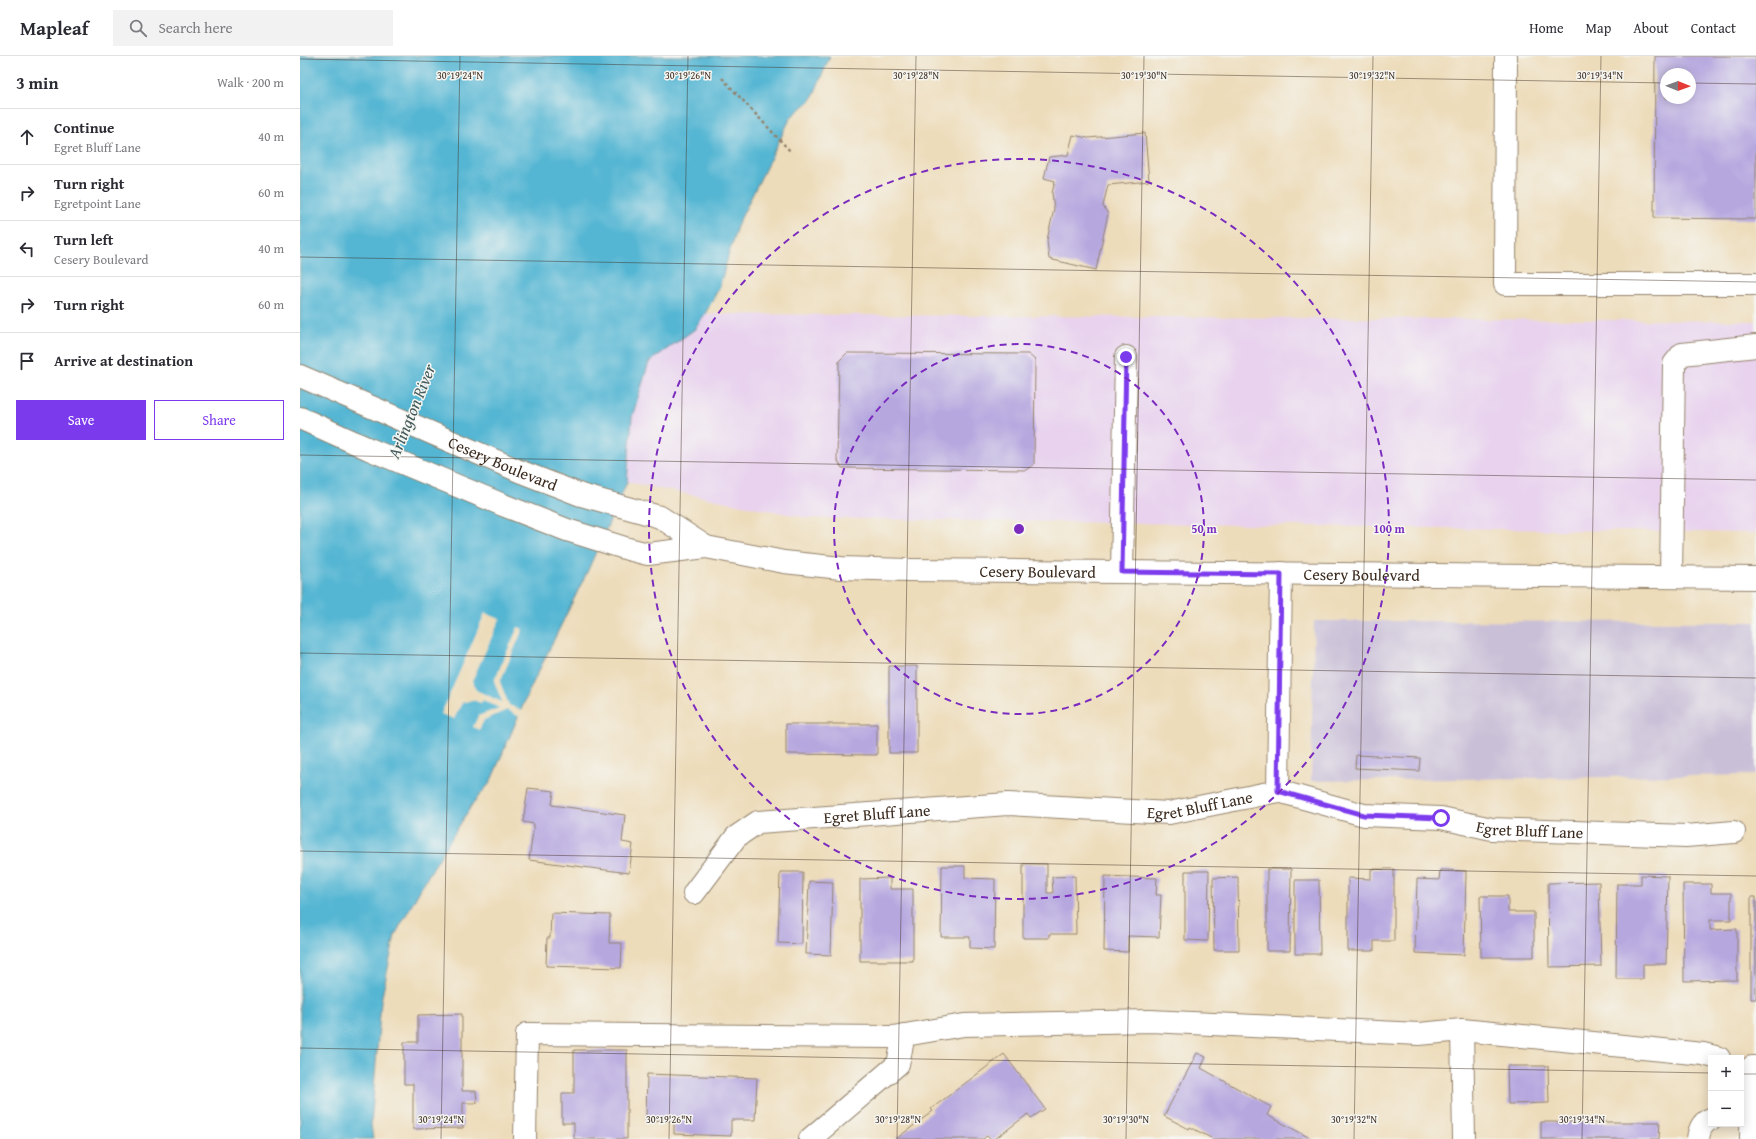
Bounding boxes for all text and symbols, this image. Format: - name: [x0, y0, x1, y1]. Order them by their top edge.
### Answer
- search box: [113, 10, 393, 46]
- text: Mapleaf: [20, 14, 89, 42]
- icon: search: [127, 17, 149, 39]
- text: Search here: [159, 17, 233, 38]
- text: Home: [1529, 18, 1564, 38]
- text: Map: [1586, 18, 1611, 38]
- text: About: [1633, 18, 1669, 38]
- text: Contact: [1691, 18, 1736, 38]
- text: 30°19'24"N: [437, 68, 483, 83]
- text: 30°19'26"N: [665, 68, 711, 83]
- text: 30°19'28"N: [893, 68, 939, 83]
- text: 30°19'30"N: [1121, 68, 1167, 83]
- text: 30°19'32"N: [1349, 68, 1395, 83]
- text: 30°19'34"N: [1577, 68, 1623, 83]
- north arrow: [1660, 68, 1696, 104]
- text: 3 min: [16, 70, 58, 95]
- text: Walk · 200 m: [217, 73, 284, 92]
- text: Continue: [54, 117, 115, 138]
- icon: ahead: [16, 126, 38, 148]
- text: 40 m: [258, 127, 284, 146]
- text: Egret Bluff Lane: [54, 138, 141, 157]
- text: Turn right: [54, 173, 125, 194]
- icon: right: [16, 182, 38, 204]
- text: 60 m: [258, 183, 284, 202]
- text: Egretpoint Lane: [54, 194, 141, 213]
- text: Turn left: [54, 229, 113, 250]
- icon: left: [16, 238, 38, 260]
- text: 40 m: [258, 239, 284, 258]
- text: Cesery Boulevard: [54, 250, 148, 269]
- icon: right: [16, 294, 38, 316]
- text: Turn right: [54, 294, 125, 315]
- text: 60 m: [258, 295, 284, 314]
- route end: [1117, 348, 1135, 366]
- icon: arrive: [16, 350, 38, 372]
- text: Arrive at destination: [54, 350, 193, 371]
- water label: Arlington River: [380, 359, 442, 463]
- button: Save: [16, 400, 146, 440]
- button: Share: [154, 400, 284, 440]
- street label: Cesery Boulevard: [445, 430, 561, 497]
- text: 50 m: [1191, 520, 1217, 537]
- text: 100 m: [1373, 520, 1406, 537]
- centre of rings: [1012, 522, 1026, 536]
- street label: Cesery Boulevard: [979, 559, 1096, 584]
- street label: Cesery Boulevard: [1303, 562, 1420, 587]
- street label: Egret Bluff Lane: [1146, 784, 1255, 825]
- street label: Egret Bluff Lane: [823, 798, 931, 829]
- route start: [1432, 809, 1450, 827]
- street label: Egret Bluff Lane: [1474, 814, 1584, 844]
- map controls: [1708, 1055, 1744, 1127]
- button: +: [1708, 1055, 1744, 1091]
- button: −: [1708, 1091, 1744, 1127]
- text: 30°19'24"N: [418, 1112, 464, 1127]
- text: 30°19'26"N: [646, 1112, 692, 1127]
- text: 30°19'28"N: [875, 1112, 921, 1127]
- text: 30°19'30"N: [1103, 1112, 1149, 1127]
- text: 30°19'32"N: [1331, 1112, 1377, 1127]
- text: 30°19'34"N: [1559, 1112, 1605, 1127]

